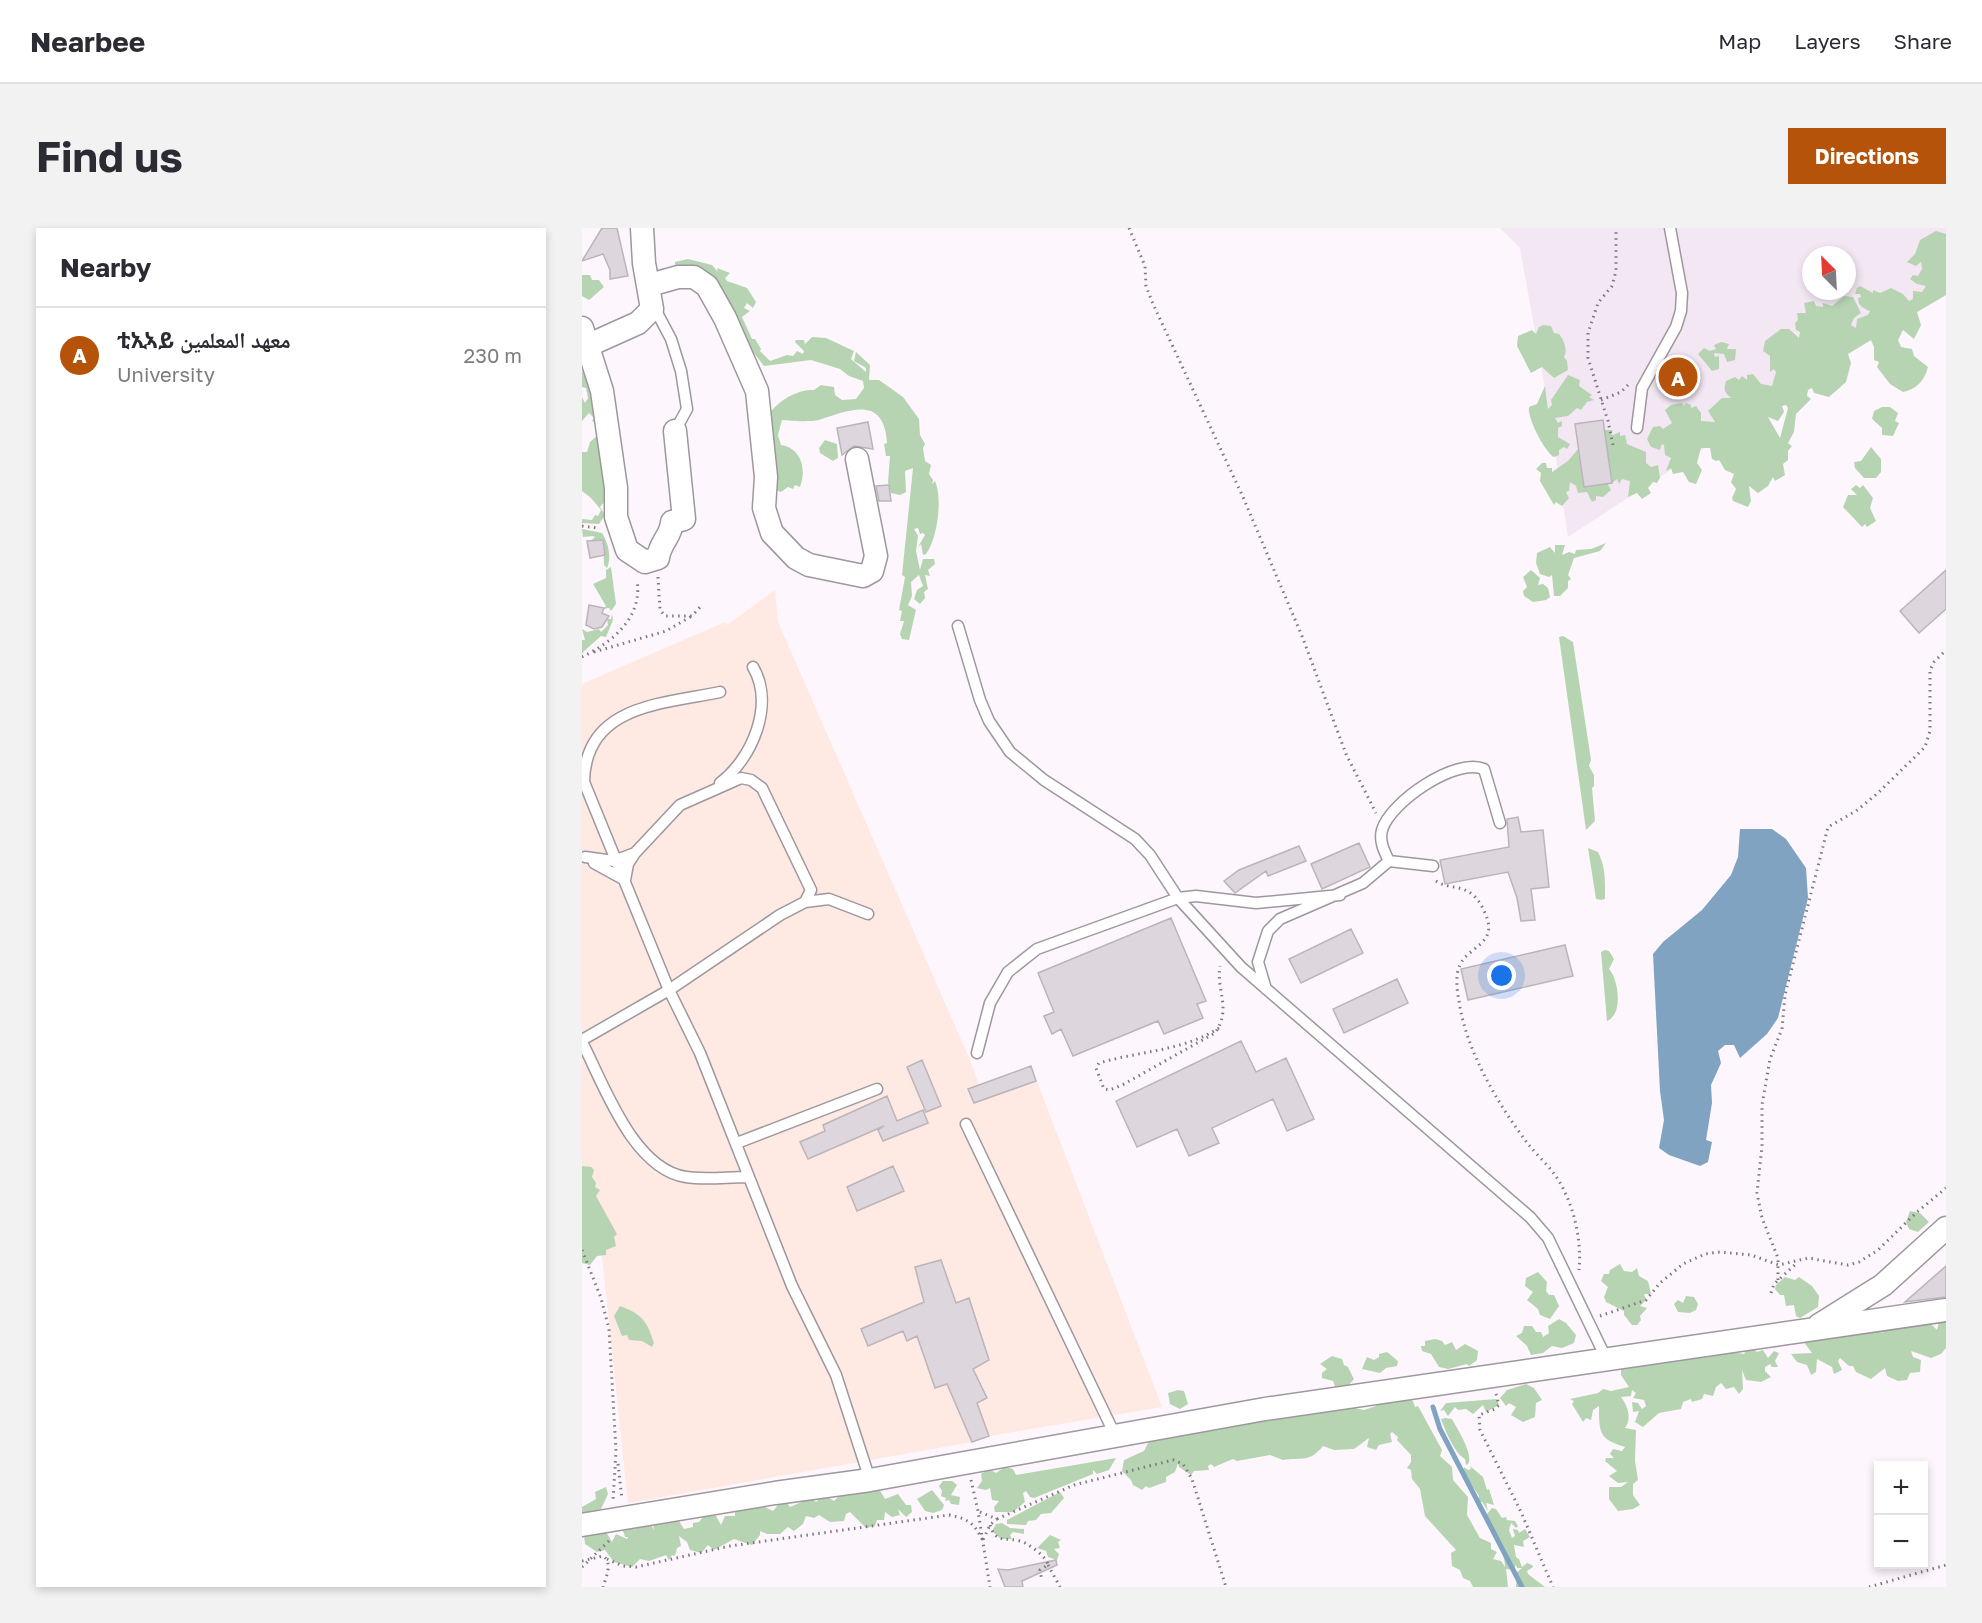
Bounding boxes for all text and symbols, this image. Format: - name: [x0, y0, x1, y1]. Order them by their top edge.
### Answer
- text: Nearbee: [30, 25, 145, 58]
- text: Map: [1718, 28, 1761, 54]
- text: Layers: [1794, 28, 1861, 54]
- text: Share: [1894, 28, 1952, 54]
- button: Directions: [1788, 128, 1946, 184]
- text: Find us: [36, 131, 183, 181]
- north arrow: [1802, 246, 1856, 300]
- text: Nearby: [60, 252, 151, 283]
- text: ቲኢኣይ معهد المعلمين: [117, 326, 291, 353]
- text: A: [72, 343, 87, 367]
- text: 230 m: [464, 343, 522, 367]
- pin: A: [1658, 354, 1698, 400]
- text: University: [117, 362, 215, 386]
- your location: [1487, 961, 1516, 990]
- map controls: [1874, 1461, 1928, 1569]
- button: +: [1874, 1461, 1928, 1515]
- button: −: [1874, 1515, 1928, 1569]

